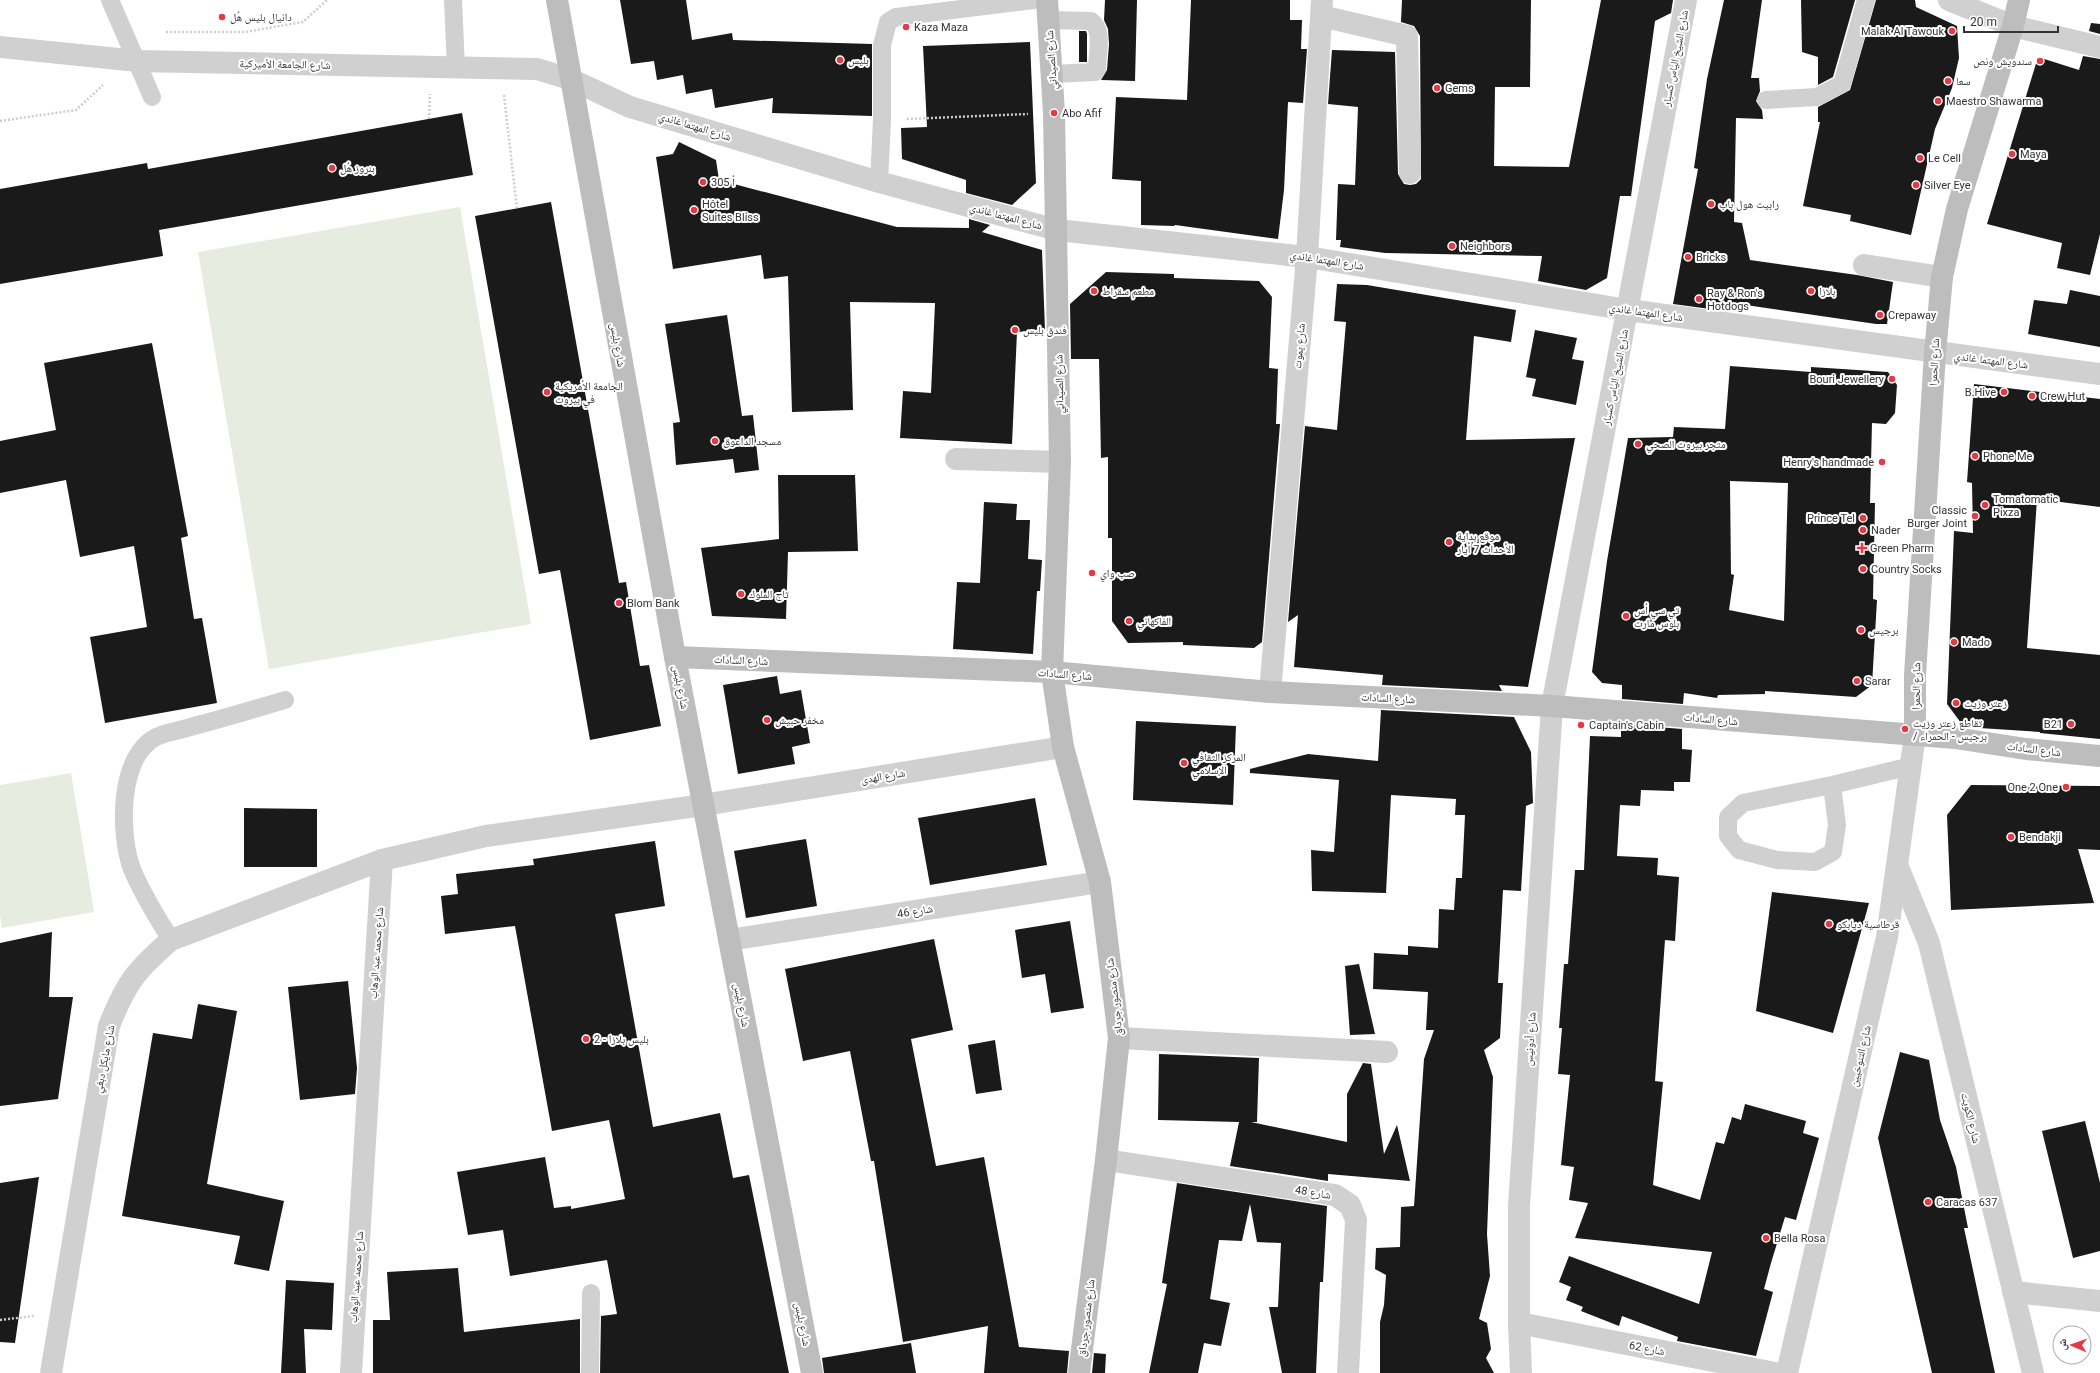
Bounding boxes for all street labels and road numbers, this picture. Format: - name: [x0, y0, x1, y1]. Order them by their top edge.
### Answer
- street label: شارع الشيخ الياس كسبار: [1660, 9, 1691, 108]
- street label: شارع الصيداني: [1043, 30, 1062, 90]
- street label: شارع الجامعة الأميركية: [239, 57, 331, 72]
- street label: شارع المهتما غاندي: [657, 109, 732, 145]
- street label: شارع المهتما غاندي: [968, 201, 1044, 234]
- street label: شارع المهتما غاندي: [1289, 248, 1365, 275]
- street label: شارع المهتما غاندي: [1608, 301, 1684, 326]
- street label: شارع بليس: [607, 322, 628, 368]
- street label: شارع يموت: [1291, 323, 1308, 369]
- street label: شارع الشيخ الياس كسبار: [1600, 328, 1631, 427]
- street label: شارع الحمرا: [1927, 338, 1942, 386]
- street label: شارع المهتما غاندي: [1953, 349, 2029, 373]
- street label: شارع الصيداني: [1052, 354, 1068, 414]
- street label: شارع السادات: [714, 653, 768, 668]
- street label: شارع الحمرا: [1910, 662, 1923, 710]
- street label: شارع بليس: [670, 664, 691, 710]
- street label: شارع السادات: [1037, 666, 1093, 683]
- street label: شارع السادات: [1360, 691, 1415, 706]
- street label: شارع السادات: [1683, 711, 1739, 728]
- street label: شارع السادات: [2006, 740, 2062, 759]
- street label: شارع الهدى: [860, 767, 906, 786]
- street label: شارع 46: [896, 902, 934, 921]
- street label: شارع محمد عبد الوهاب: [367, 907, 386, 999]
- street label: شارع منصور جرداق: [1103, 957, 1126, 1037]
- street label: شارع بليس: [731, 982, 752, 1028]
- street label: شارع أدونيس: [1521, 1012, 1539, 1066]
- street label: شارع مايكل دبغي: [92, 1024, 119, 1095]
- street label: شارع التنوخيين: [1847, 1024, 1874, 1088]
- street label: شارع الكويت: [1958, 1092, 1983, 1145]
- street label: شارع 48: [1294, 1183, 1332, 1202]
- street label: شارع محمد عبد الوهاب: [347, 1231, 366, 1323]
- street label: شارع منصور جرداق: [1075, 1278, 1098, 1358]
- street label: شارع بليس: [792, 1301, 813, 1347]
- street label: شارع 62: [1628, 1339, 1666, 1358]

